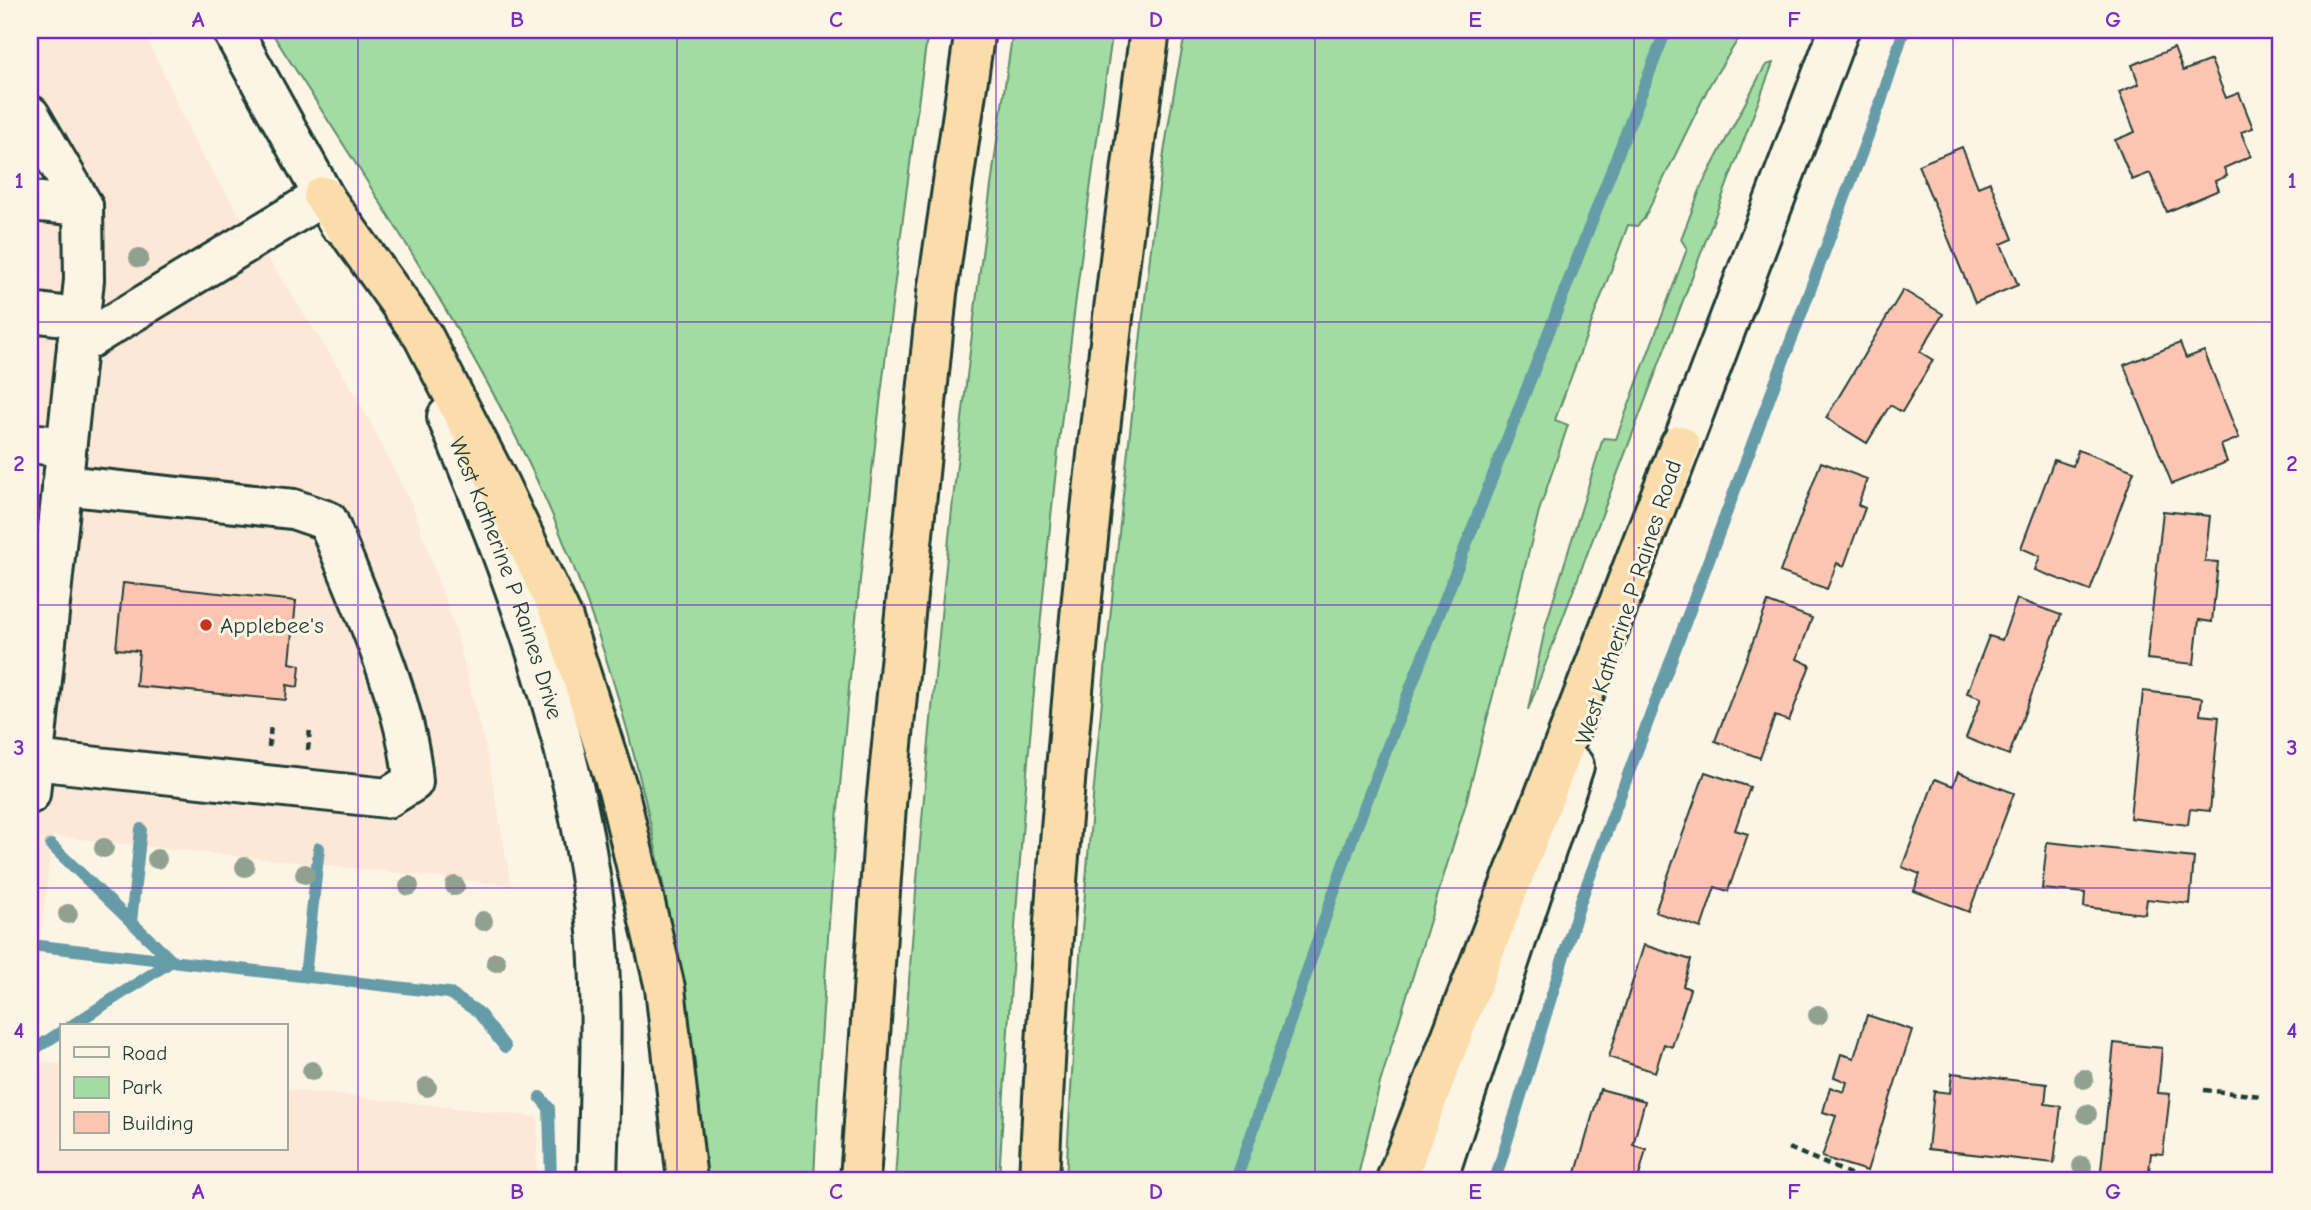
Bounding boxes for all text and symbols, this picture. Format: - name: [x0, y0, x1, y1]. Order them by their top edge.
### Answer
- text: A: [192, 6, 205, 33]
- text: B: [510, 6, 524, 33]
- text: C: [829, 6, 843, 33]
- text: D: [1149, 6, 1163, 33]
- text: E: [1468, 6, 1482, 33]
- text: F: [1787, 6, 1801, 33]
- text: G: [2105, 6, 2121, 33]
- text: 1: [14, 167, 24, 194]
- text: 1: [2287, 167, 2297, 194]
- street label: West Katherine P Raines Drive: [443, 433, 569, 722]
- text: 2: [13, 450, 25, 477]
- text: 2: [2286, 450, 2298, 477]
- street label: West Katherine P Raines Road: [1570, 457, 1687, 748]
- place label: Applebee's: [220, 612, 324, 639]
- marker: Applebee's: [198, 617, 214, 633]
- text: 3: [13, 734, 25, 761]
- text: 3: [2286, 734, 2298, 761]
- text: 4: [14, 1017, 25, 1044]
- text: 4: [2287, 1017, 2298, 1044]
- legend: [60, 1024, 287, 1150]
- text: Road: [122, 1041, 167, 1065]
- text: Park: [122, 1075, 162, 1099]
- text: Building: [122, 1111, 194, 1135]
- text: A: [192, 1178, 205, 1205]
- text: B: [510, 1178, 524, 1205]
- text: C: [829, 1178, 843, 1205]
- text: D: [1149, 1178, 1163, 1205]
- text: E: [1468, 1178, 1482, 1205]
- text: F: [1787, 1178, 1801, 1205]
- text: G: [2105, 1178, 2121, 1205]

